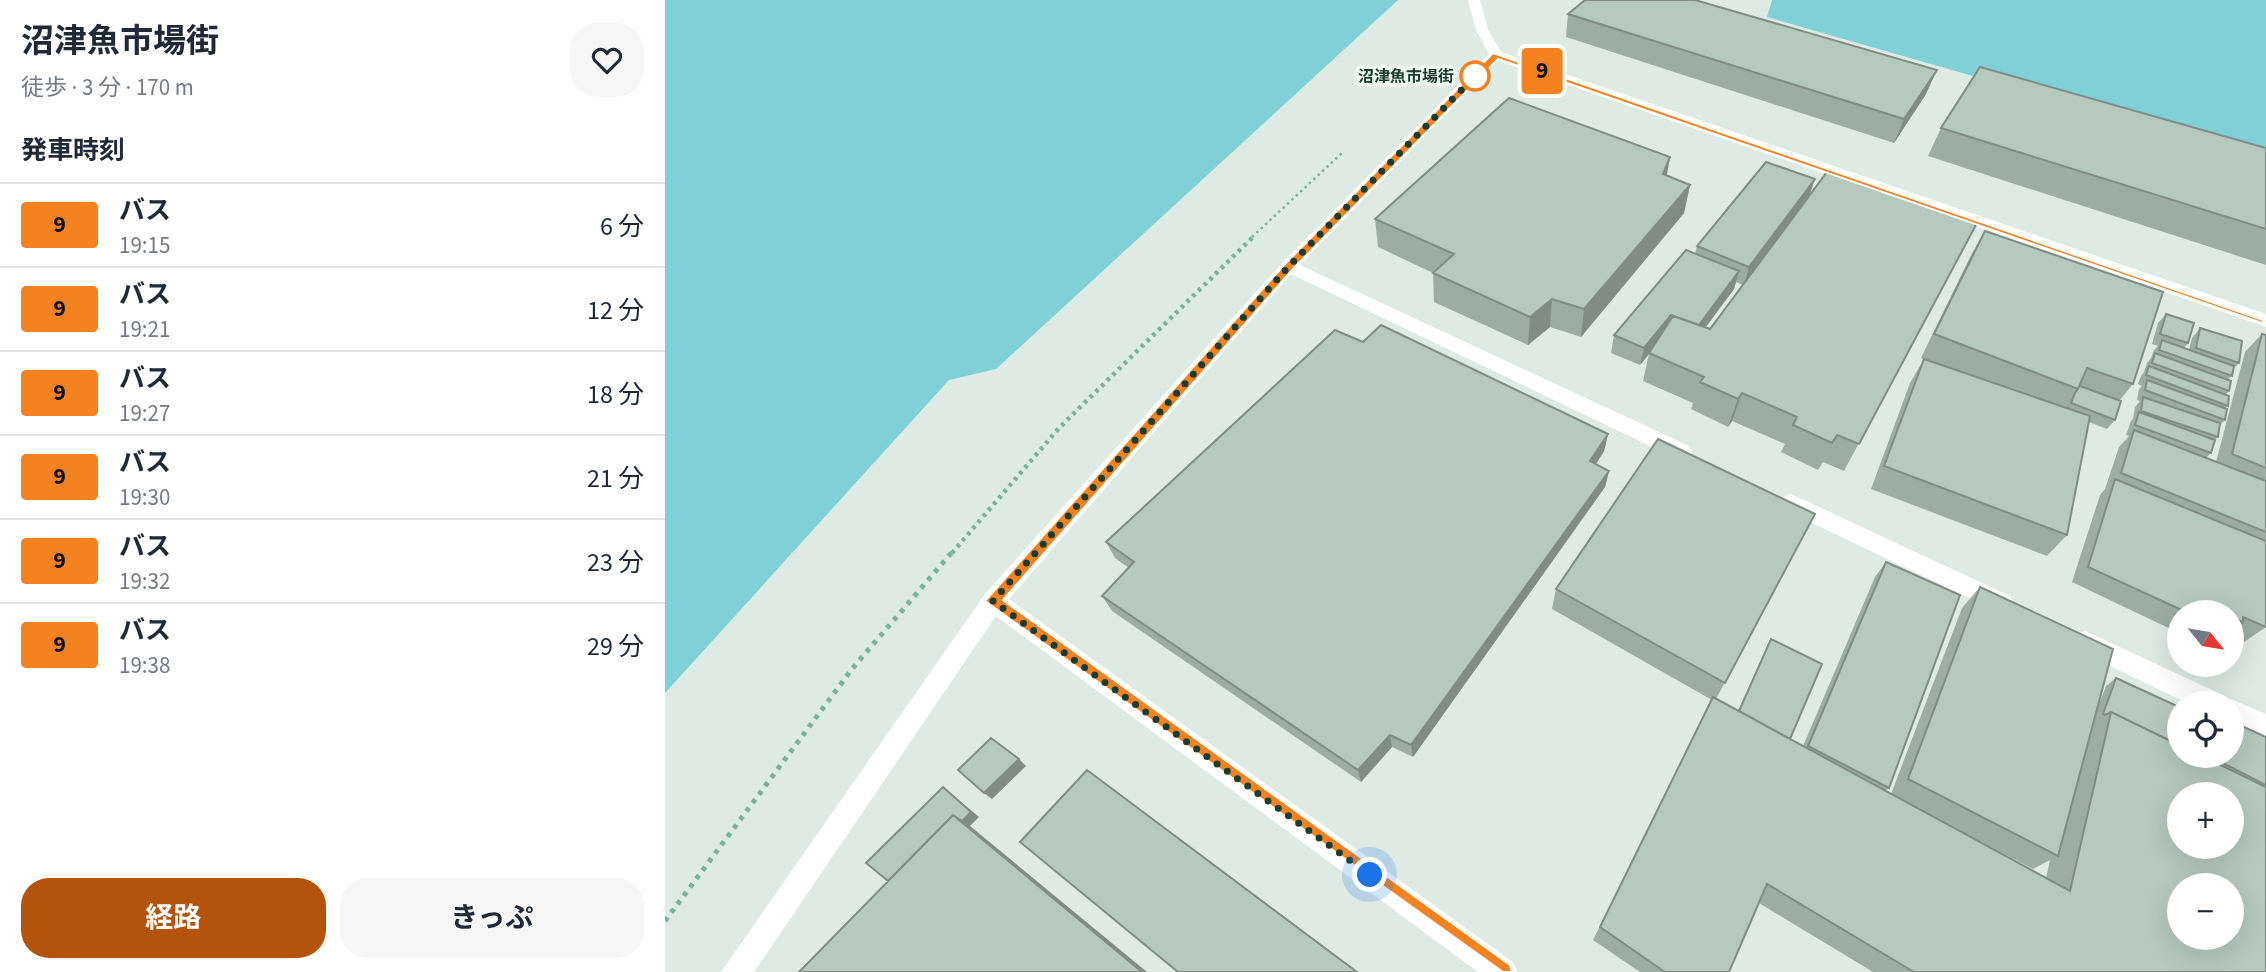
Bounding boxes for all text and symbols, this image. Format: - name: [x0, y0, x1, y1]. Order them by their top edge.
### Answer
- text: 沼津魚市場街: [21, 18, 219, 65]
- button: heart: [570, 23, 644, 97]
- line badge: 9: [1519, 48, 1565, 94]
- text: 9: [1536, 53, 1548, 88]
- marker: 沼津魚市場街: [1460, 61, 1490, 91]
- place label: 沼津魚市場街: [1358, 66, 1454, 88]
- text: 徒歩 · 3 分 · 170 m: [21, 71, 194, 104]
- text: 発車時刻: [21, 132, 125, 169]
- text: バス: [119, 192, 171, 229]
- text: 9: [53, 207, 66, 242]
- text: 6 分: [600, 208, 644, 245]
- text: 19:15: [119, 229, 170, 262]
- text: バス: [119, 276, 171, 313]
- text: 9: [53, 291, 66, 326]
- text: 12 分: [587, 292, 644, 329]
- text: 19:21: [119, 313, 170, 346]
- text: バス: [119, 360, 171, 397]
- text: 9: [53, 375, 66, 410]
- text: 18 分: [587, 376, 644, 413]
- text: 19:27: [119, 397, 170, 430]
- text: バス: [119, 444, 171, 481]
- text: 9: [53, 459, 66, 494]
- text: 21 分: [587, 460, 644, 497]
- text: 19:30: [119, 481, 170, 514]
- text: バス: [119, 528, 171, 565]
- text: 9: [53, 543, 66, 578]
- text: 23 分: [587, 544, 644, 581]
- text: 19:32: [119, 565, 170, 598]
- north arrow: [2167, 600, 2243, 677]
- map controls: [2167, 600, 2244, 950]
- text: バス: [119, 612, 171, 649]
- text: 9: [53, 627, 66, 662]
- text: 29 分: [587, 628, 644, 665]
- text: 19:38: [119, 649, 170, 682]
- button: locate: [2167, 691, 2244, 768]
- button: +: [2167, 782, 2244, 859]
- your location: [1352, 857, 1387, 892]
- button: −: [2167, 873, 2244, 950]
- button: 経路: [21, 878, 326, 958]
- button: きっぷ: [340, 878, 644, 958]

